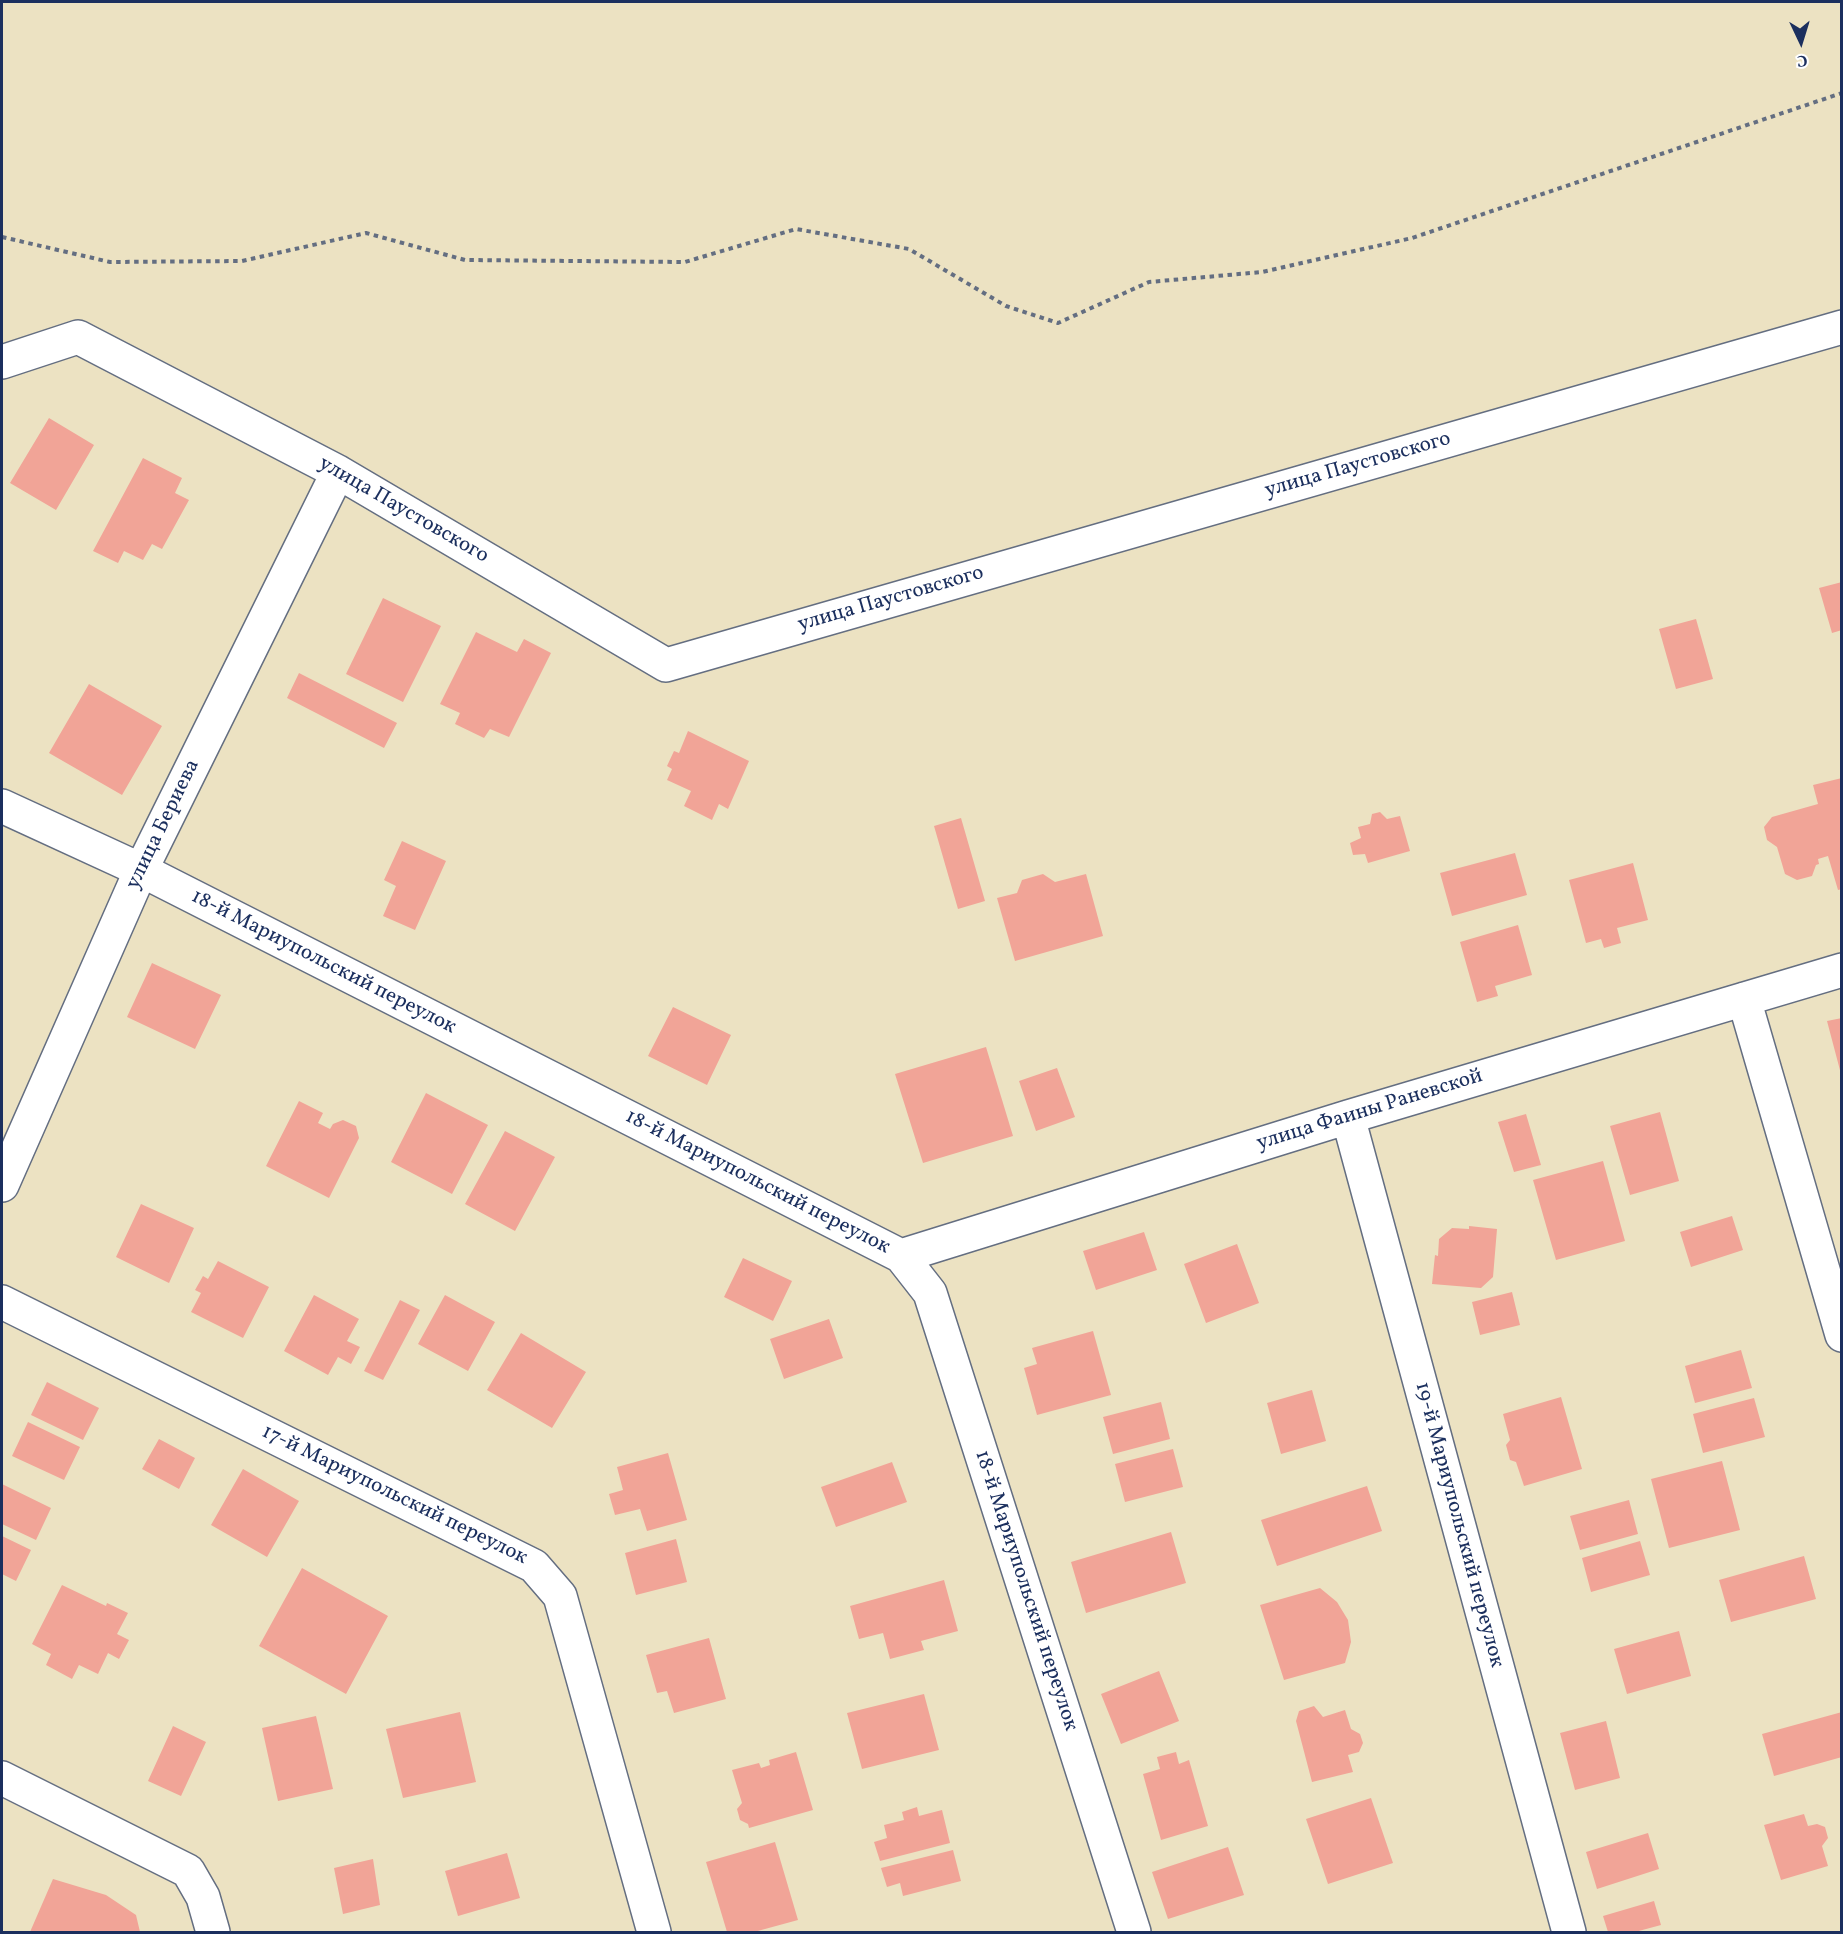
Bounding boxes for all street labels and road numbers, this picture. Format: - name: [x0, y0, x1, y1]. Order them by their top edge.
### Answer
- street label: улица Паустовского: [1262, 427, 1454, 505]
- street label: улица Паустовского: [313, 452, 493, 570]
- street label: улица Паустовского: [795, 561, 987, 639]
- street label: улица Бериева: [122, 756, 206, 894]
- street label: 18-й Мариупольский переулок: [186, 885, 460, 1041]
- street label: улица Фаины Раневской: [1254, 1065, 1486, 1157]
- street label: 18-й Мариупольский переулок: [620, 1105, 894, 1261]
- street label: 19-й Мариупольский переулок: [1408, 1379, 1508, 1671]
- street label: 17-й Мариупольский переулок: [257, 1421, 531, 1571]
- street label: 18-й Мариупольский переулок: [968, 1447, 1082, 1735]

